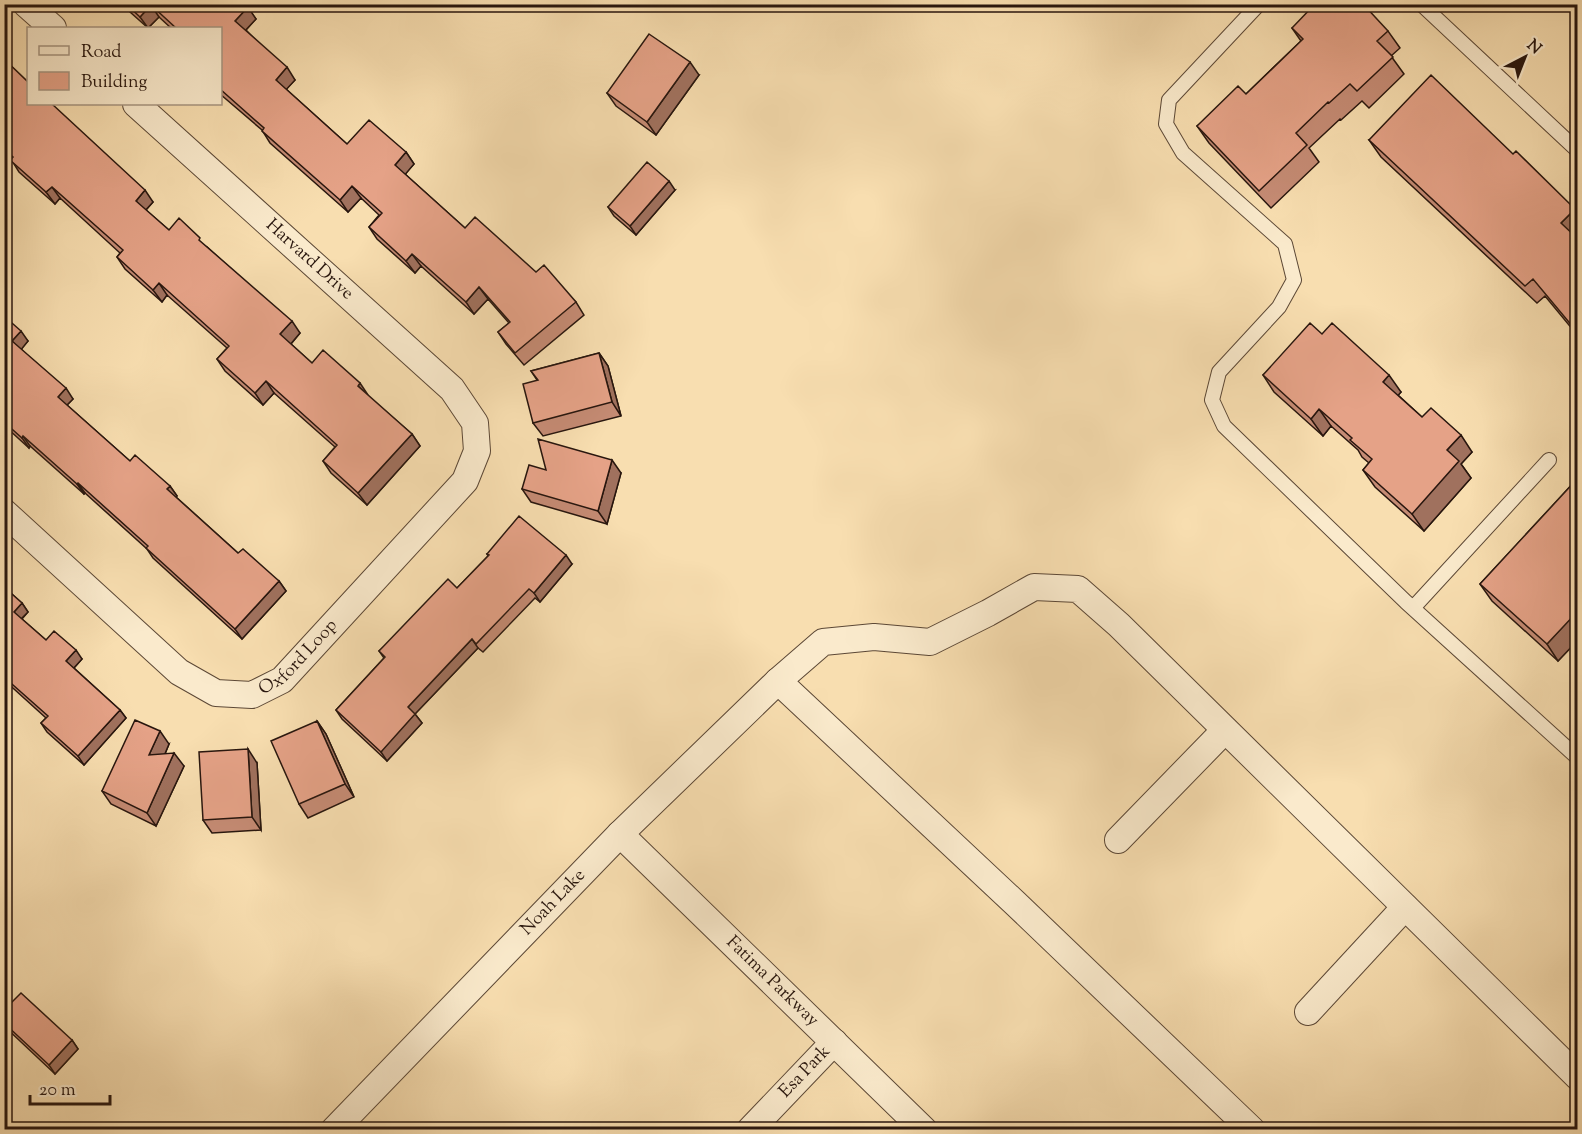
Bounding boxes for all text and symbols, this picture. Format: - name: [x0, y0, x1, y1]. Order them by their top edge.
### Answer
- legend: [27, 27, 222, 105]
- north arrow: [1495, 27, 1555, 87]
- text: N: [1521, 35, 1546, 61]
- text: Road: [81, 40, 121, 66]
- text: Building: [81, 70, 147, 96]
- street label: Harvard Drive: [259, 213, 359, 307]
- street label: Oxford Loop: [254, 614, 344, 702]
- street label: Noah Lake: [515, 864, 592, 942]
- street label: Fatima Parkway: [720, 930, 824, 1033]
- street label: Esa Park: [774, 1040, 837, 1104]
- scale bar: [30, 1068, 110, 1106]
- text: 20 m: [39, 1078, 76, 1104]

